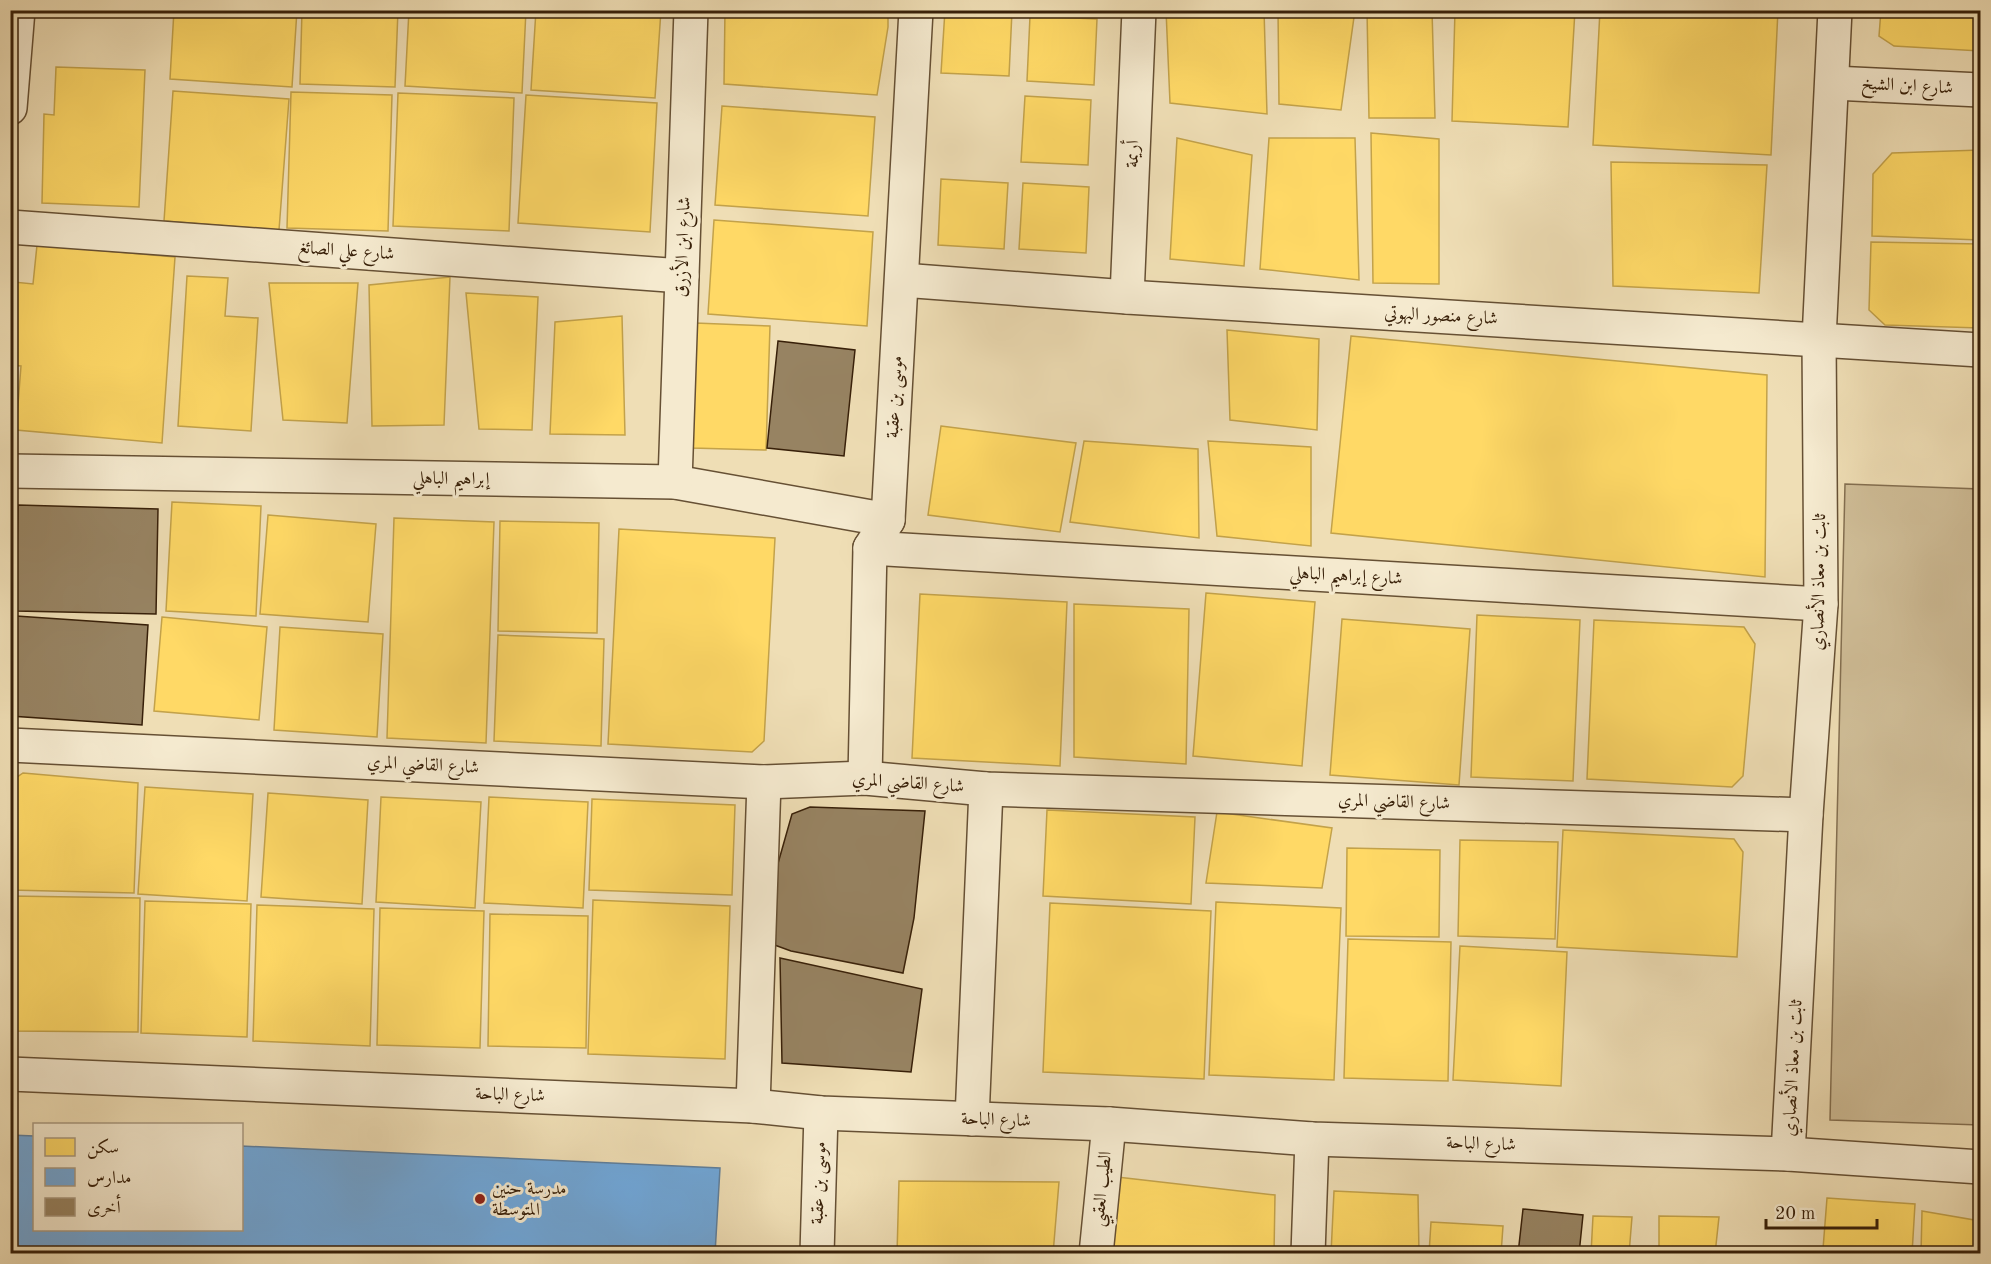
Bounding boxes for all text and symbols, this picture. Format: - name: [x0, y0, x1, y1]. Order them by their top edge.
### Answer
- street label: شارع ابن الشيخ: [1860, 75, 1953, 103]
- street label: أريمة: [1119, 139, 1144, 168]
- street label: شارع ابن الأزرق: [667, 196, 699, 298]
- street label: شارع علي الصائغ: [297, 239, 395, 270]
- street label: شارع منصور البهوتي: [1383, 304, 1498, 333]
- street label: موسى بن عقبة: [884, 355, 909, 439]
- street label: إبراهيم الباهلي: [412, 469, 491, 497]
- street label: ثابت بن معاذ الأنصاري: [1804, 513, 1834, 651]
- street label: شارع إبراهيم الباهلي: [1289, 564, 1403, 596]
- street label: شارع القاضي المري: [366, 753, 480, 784]
- street label: شارع القاضي المري: [851, 770, 965, 803]
- street label: شارع القاضي المري: [1337, 791, 1450, 820]
- street label: ثابت بن معاذ الأنصاري: [1775, 998, 1811, 1137]
- street label: شارع الباحة: [475, 1085, 545, 1110]
- street label: شارع الباحة: [961, 1110, 1031, 1135]
- legend: [33, 1123, 243, 1231]
- street label: شارع الباحة: [1446, 1134, 1516, 1159]
- text: سكن: [87, 1138, 119, 1159]
- street label: موسى بن عقبة: [809, 1141, 832, 1225]
- street label: الطيب العقبي: [1089, 1150, 1122, 1228]
- text: مدارس: [87, 1169, 131, 1188]
- place label: مدرسة حنين المتوسطة: [492, 1180, 567, 1220]
- marker: مدرسة حنين المتوسطة: [473, 1192, 487, 1206]
- scale bar: [1766, 1192, 1877, 1230]
- text: أخرى: [87, 1194, 122, 1218]
- text: 20 m: [1775, 1205, 1815, 1223]

